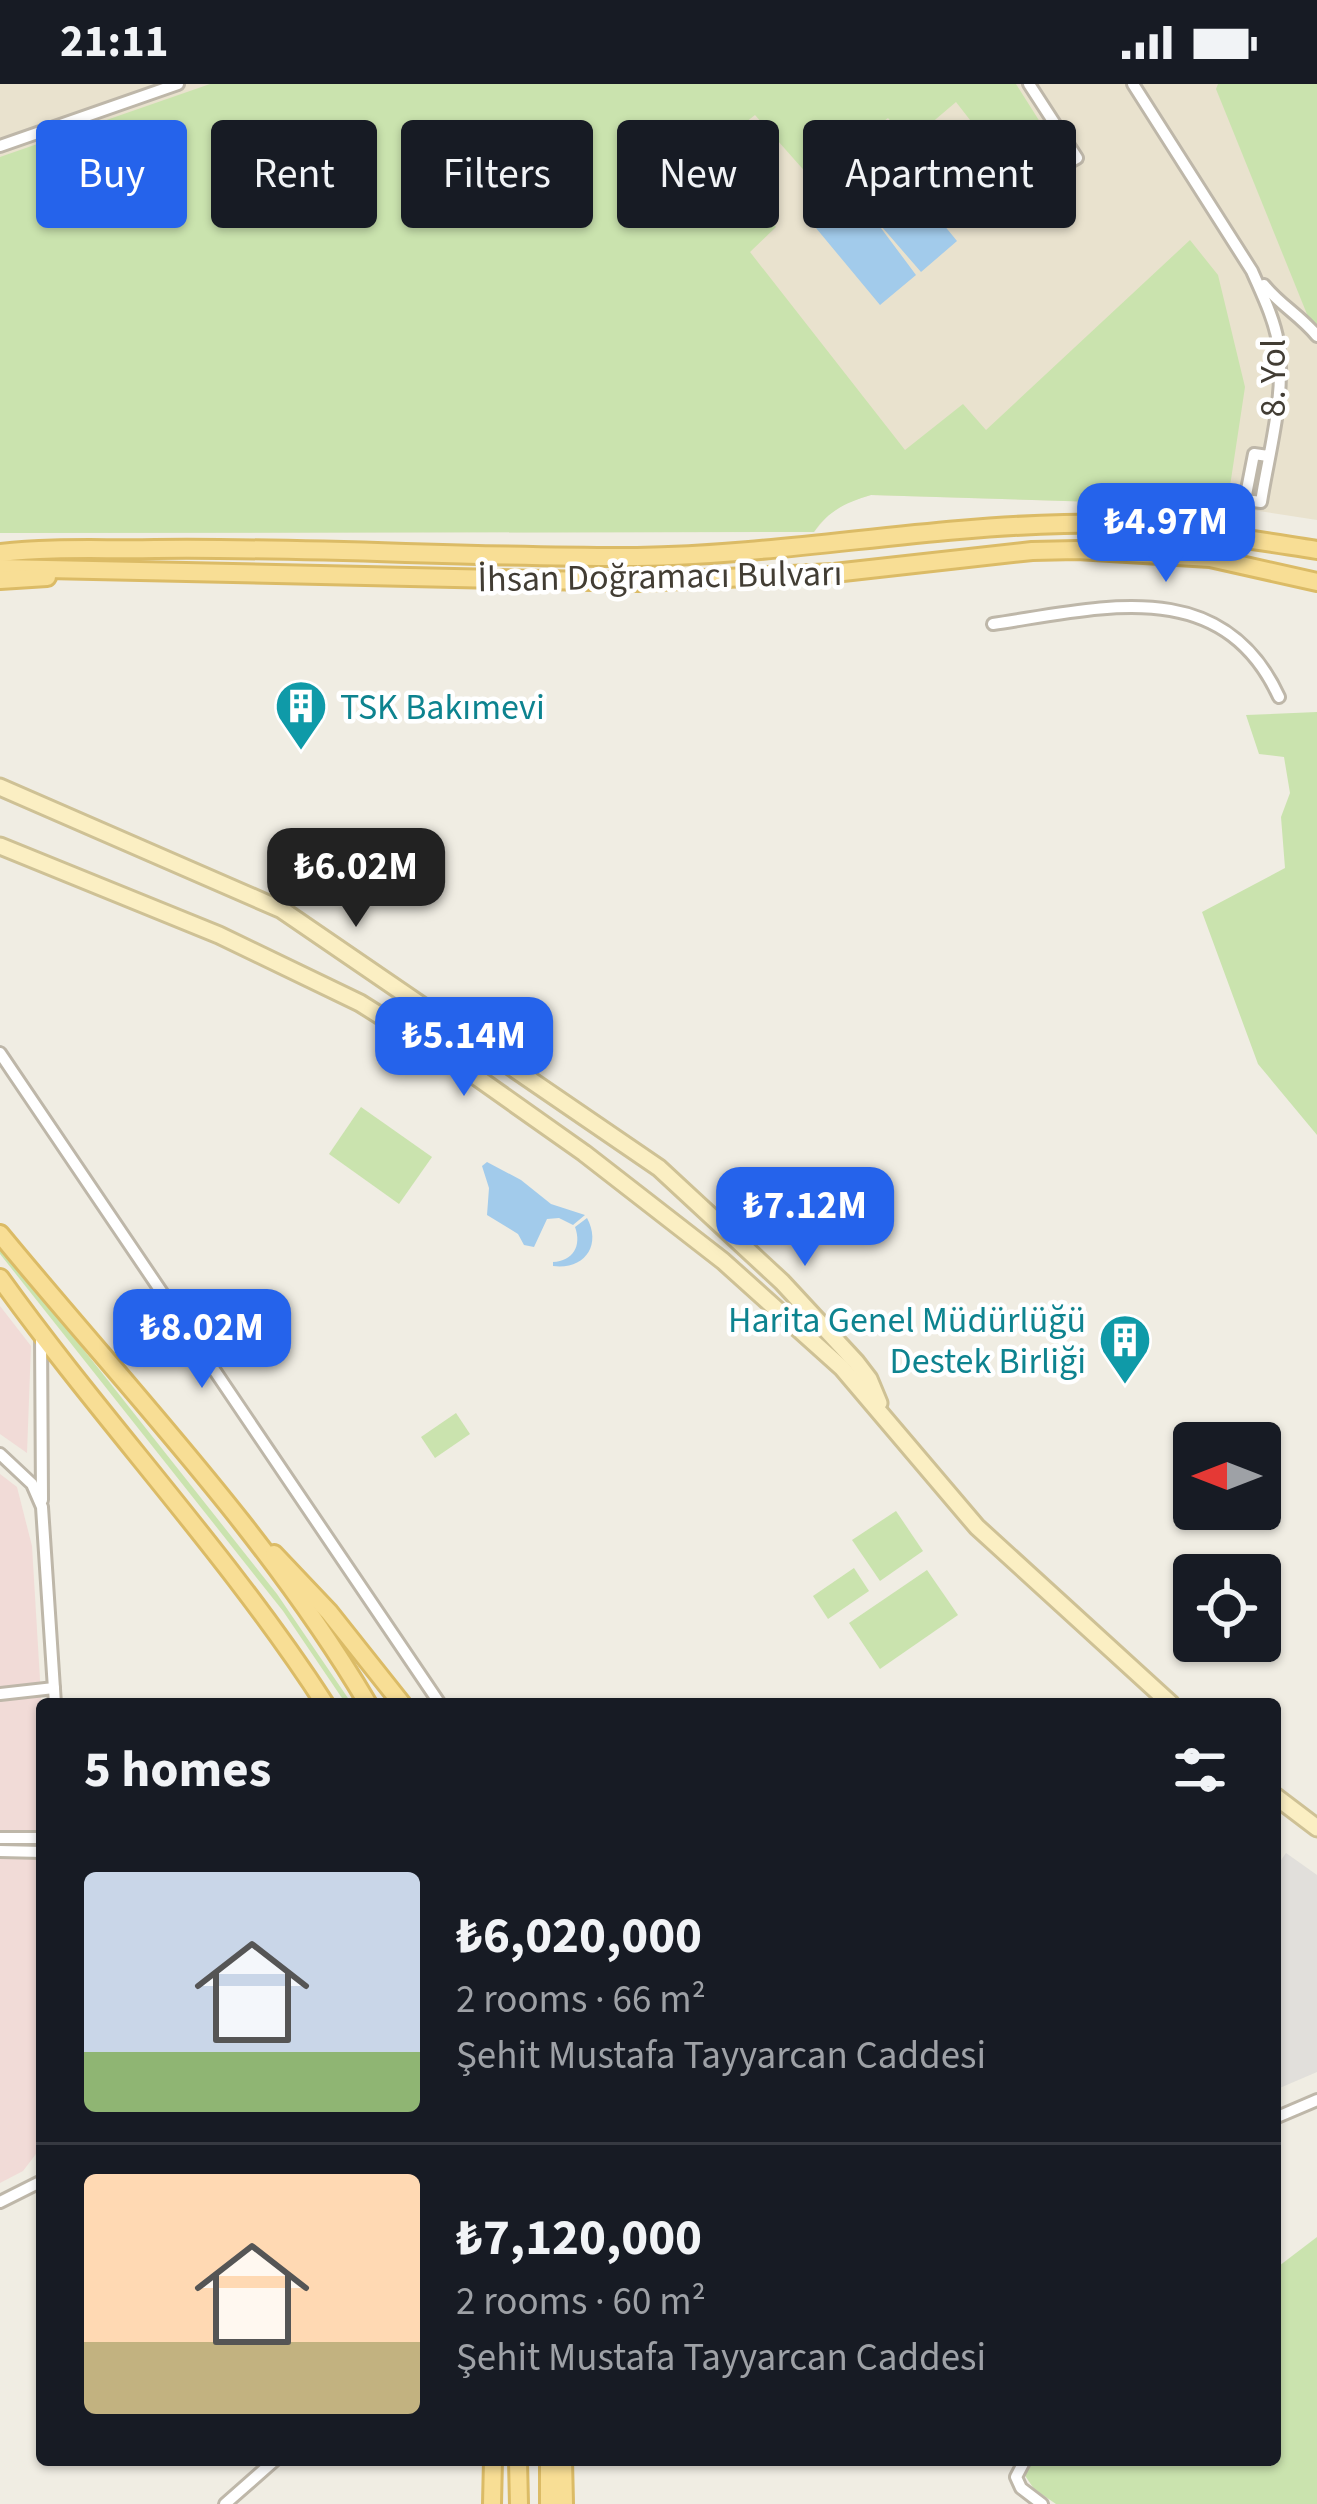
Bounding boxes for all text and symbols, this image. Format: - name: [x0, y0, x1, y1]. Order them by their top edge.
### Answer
- text: 21:11: [60, 10, 169, 74]
- chip: Buy: [36, 120, 187, 228]
- chip: Rent: [211, 120, 377, 228]
- chip: Filters: [401, 120, 593, 228]
- chip: New: [617, 120, 779, 228]
- chip: Apartment: [803, 120, 1076, 228]
- street label: 8. Yol: [1248, 339, 1299, 417]
- pin: ₺4.97M: [1068, 483, 1264, 585]
- text: ₺4.97M: [1104, 494, 1228, 550]
- street label: İhsan Doğramacı Bulvarı: [477, 548, 843, 605]
- building icon: TSK Bakımevi: [273, 678, 329, 752]
- place label: TSK Bakımevi: [340, 682, 545, 733]
- pin: ₺6.02M: [258, 828, 454, 930]
- text: ₺6.02M: [294, 839, 418, 895]
- pin: ₺5.14M: [366, 997, 562, 1099]
- text: ₺5.14M: [402, 1008, 526, 1064]
- pin: ₺7.12M: [707, 1167, 903, 1269]
- text: ₺7.12M: [743, 1178, 867, 1234]
- pin: ₺8.02M: [104, 1289, 300, 1391]
- place label: Harita Genel Müdürlüğü Destek Birliği: [728, 1295, 1086, 1387]
- text: ₺8.02M: [140, 1300, 264, 1356]
- building icon: Harita Genel Müdürlüğü Destek Birliği: [1097, 1312, 1153, 1386]
- north arrow: [1173, 1422, 1281, 1530]
- map controls: [1173, 1422, 1281, 1662]
- button: locate: [1173, 1554, 1281, 1662]
- text: 5 homes: [84, 1734, 271, 1806]
- icon: filters: [1167, 1737, 1233, 1803]
- text: ₺6,020,000: [456, 1900, 702, 1972]
- icon: home: [180, 1920, 324, 2064]
- text: 2 rooms · 66 m²: [456, 1972, 706, 2028]
- text: Şehit Mustafa Tayyarcan Caddesi: [456, 2028, 986, 2084]
- text: ₺7,120,000: [456, 2202, 702, 2274]
- icon: home: [180, 2222, 324, 2366]
- text: 2 rooms · 60 m²: [456, 2274, 706, 2330]
- text: Şehit Mustafa Tayyarcan Caddesi: [456, 2330, 986, 2386]

